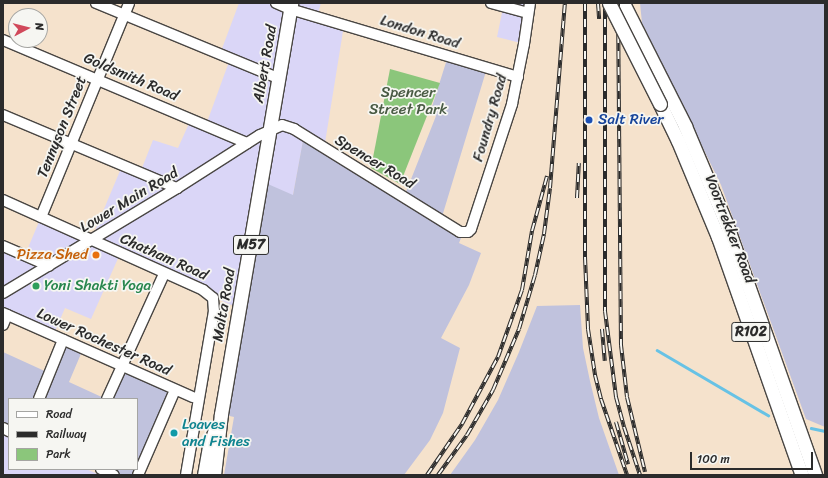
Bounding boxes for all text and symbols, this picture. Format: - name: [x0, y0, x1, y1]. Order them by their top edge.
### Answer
- north arrow: [8, 8, 48, 48]
- street label: London Road: [378, 11, 462, 53]
- text: N: [30, 22, 49, 32]
- street label: Albert Road: [249, 24, 281, 104]
- street label: Goldsmith Road: [81, 49, 181, 105]
- street label: Foundry Road: [469, 72, 511, 164]
- street label: Tennyson Street: [33, 73, 91, 181]
- park label: Spencer Street Park: [369, 83, 447, 118]
- place label: Salt River: [598, 111, 664, 129]
- marker: Salt River: [583, 114, 595, 126]
- street label: Spencer Road: [332, 131, 418, 193]
- street label: Lower Main Road: [77, 164, 181, 236]
- street label: Voortrekker Road: [701, 172, 759, 286]
- street label: Chatham Road: [117, 230, 211, 284]
- road number: M57: [233, 233, 269, 257]
- place label: Pizza Shed: [16, 246, 88, 264]
- marker: Pizza Shed: [91, 250, 101, 260]
- street label: Malta Road: [209, 267, 239, 343]
- place label: Yoni Shakti Yoga: [44, 277, 151, 295]
- marker: Yoni Shakti Yoga: [31, 281, 41, 291]
- street label: Lower Rochester Road: [34, 304, 174, 380]
- road number: R102: [731, 320, 771, 344]
- legend: [8, 398, 138, 470]
- text: Road: [46, 403, 72, 425]
- place label: Loaves and Fishes: [182, 415, 250, 450]
- text: Railway: [46, 423, 87, 445]
- marker: Loaves and Fishes: [169, 428, 179, 438]
- text: Park: [46, 443, 71, 465]
- scale bar: [692, 444, 815, 470]
- text: 100 m: [697, 448, 730, 470]

